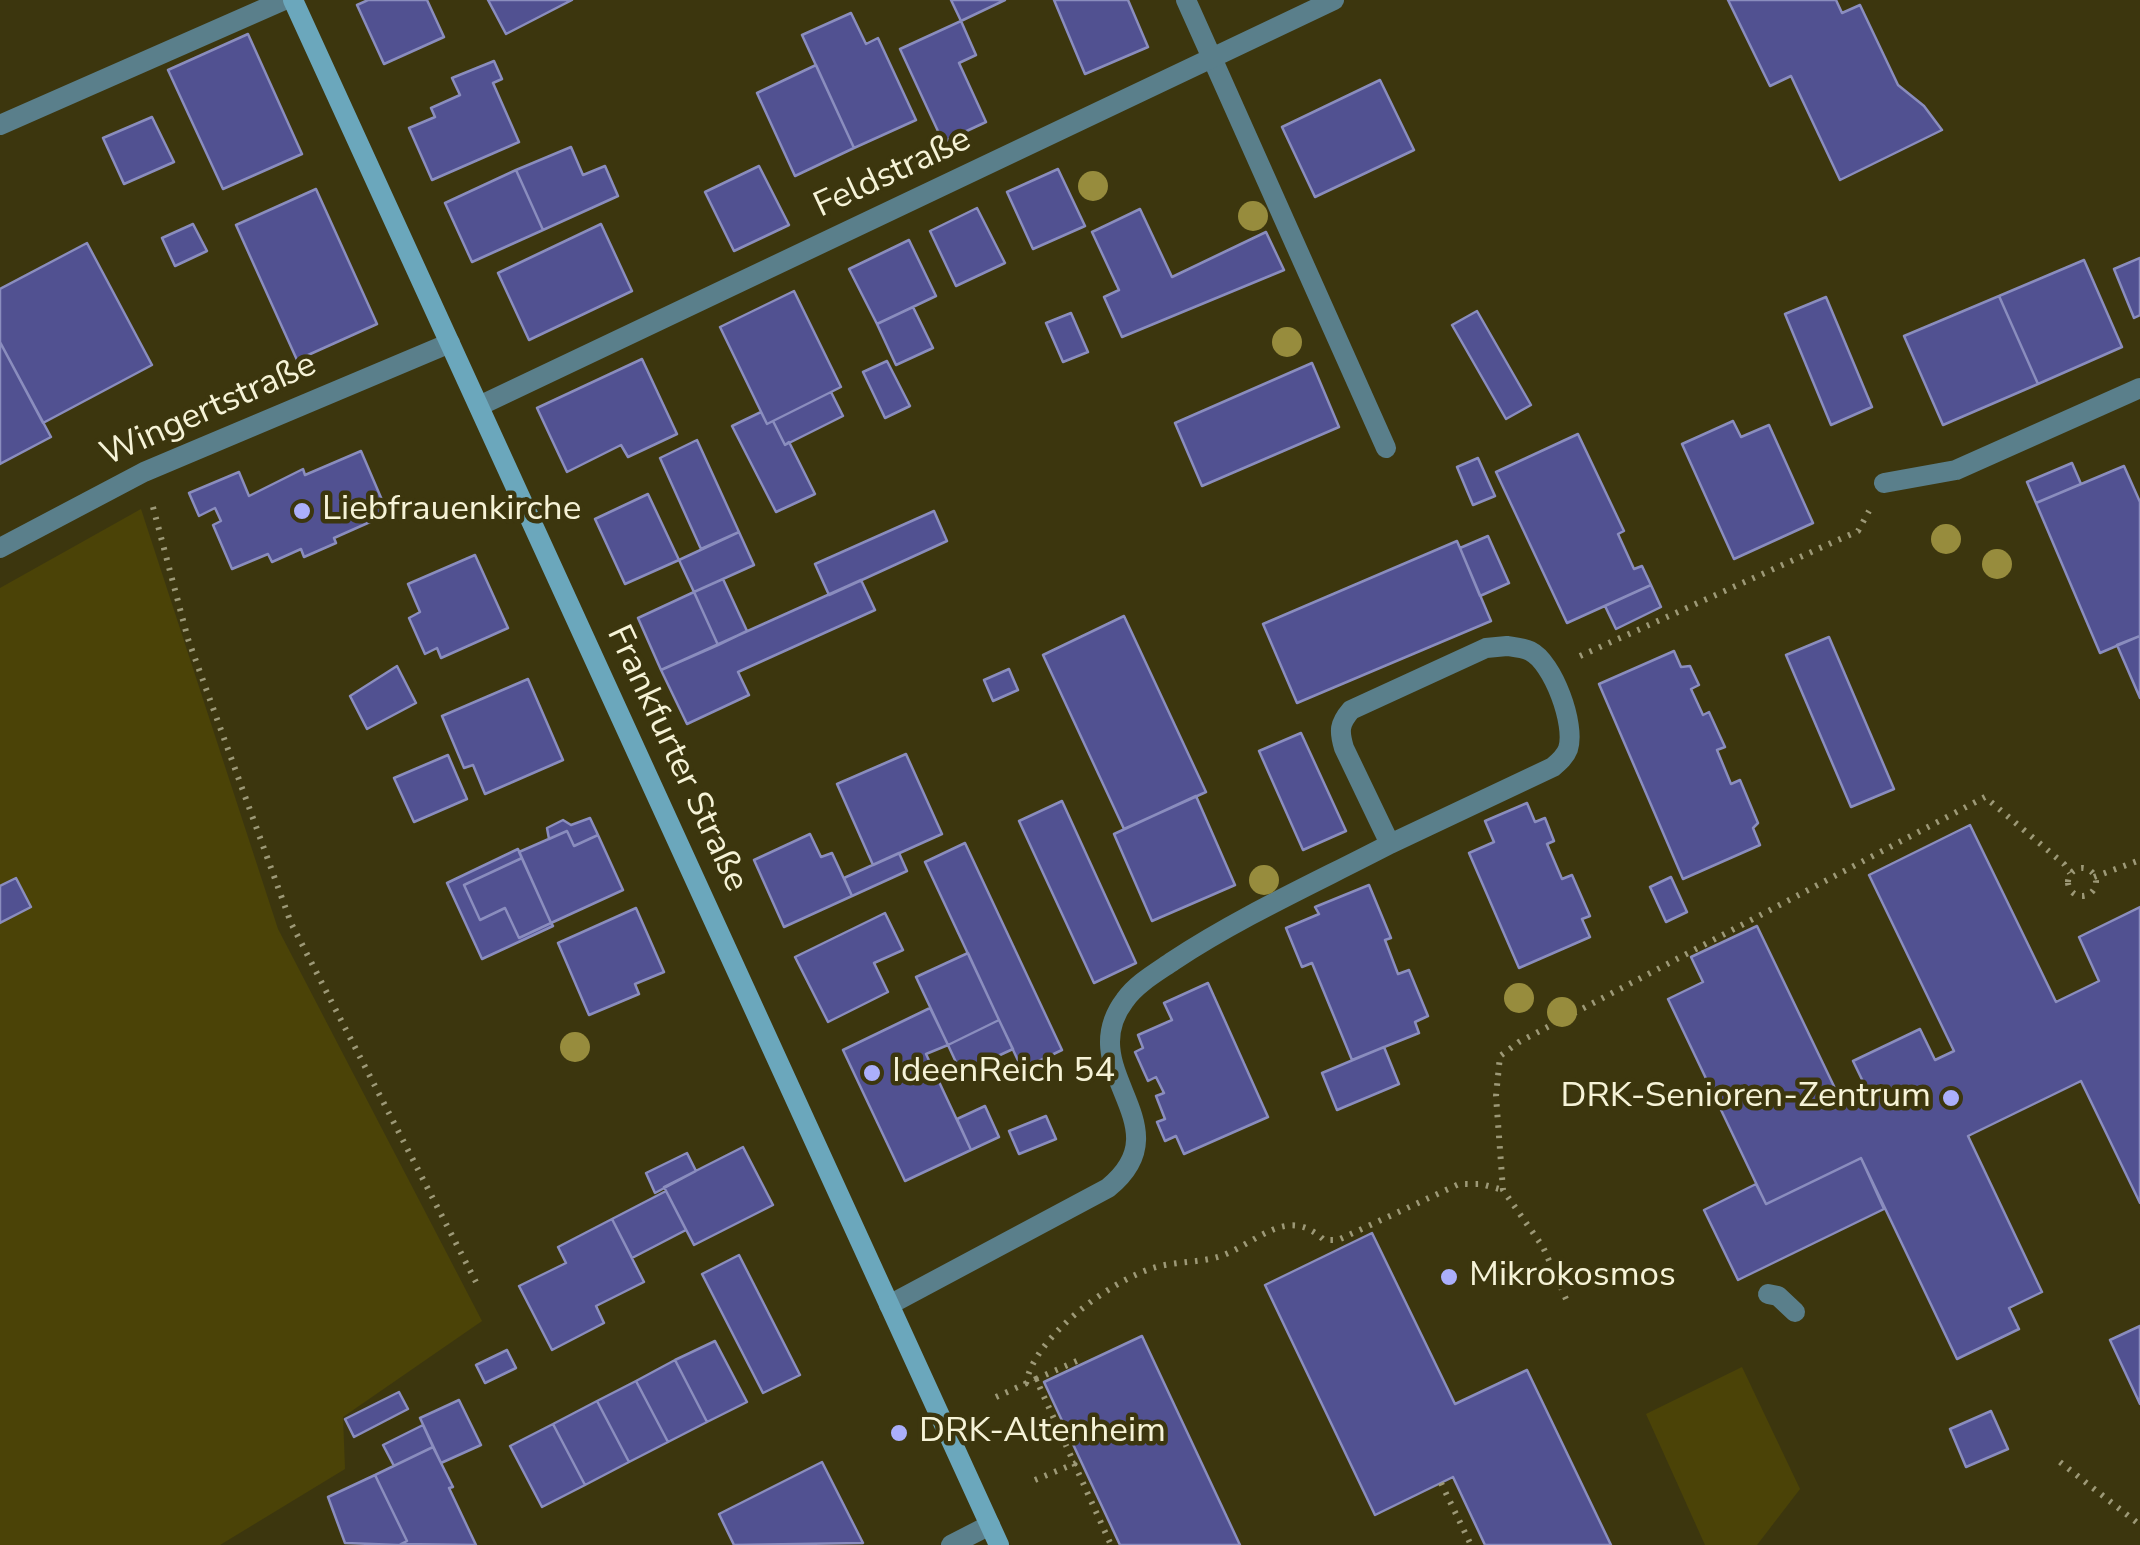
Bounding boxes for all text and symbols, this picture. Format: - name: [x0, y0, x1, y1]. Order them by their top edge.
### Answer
- street label: Feldstraße: [808, 120, 978, 228]
- street label: Wingertstraße: [95, 345, 323, 477]
- place label: Liebfrauenkirche: [322, 490, 581, 532]
- marker: Liebfrauenkirche: [291, 500, 313, 522]
- street label: Frankfurter Straße: [596, 619, 756, 899]
- place label: IdeenReich 54: [892, 1052, 1115, 1094]
- marker: IdeenReich 54: [861, 1062, 883, 1084]
- place label: DRK-Senioren-Zentrum: [1560, 1077, 1931, 1119]
- marker: DRK-Senioren-Zentrum: [1940, 1087, 1962, 1109]
- place label: Mikrokosmos: [1469, 1256, 1676, 1298]
- marker: Mikrokosmos: [1438, 1266, 1460, 1288]
- place label: DRK-Altenheim: [919, 1412, 1166, 1454]
- marker: DRK-Altenheim: [888, 1422, 910, 1444]

